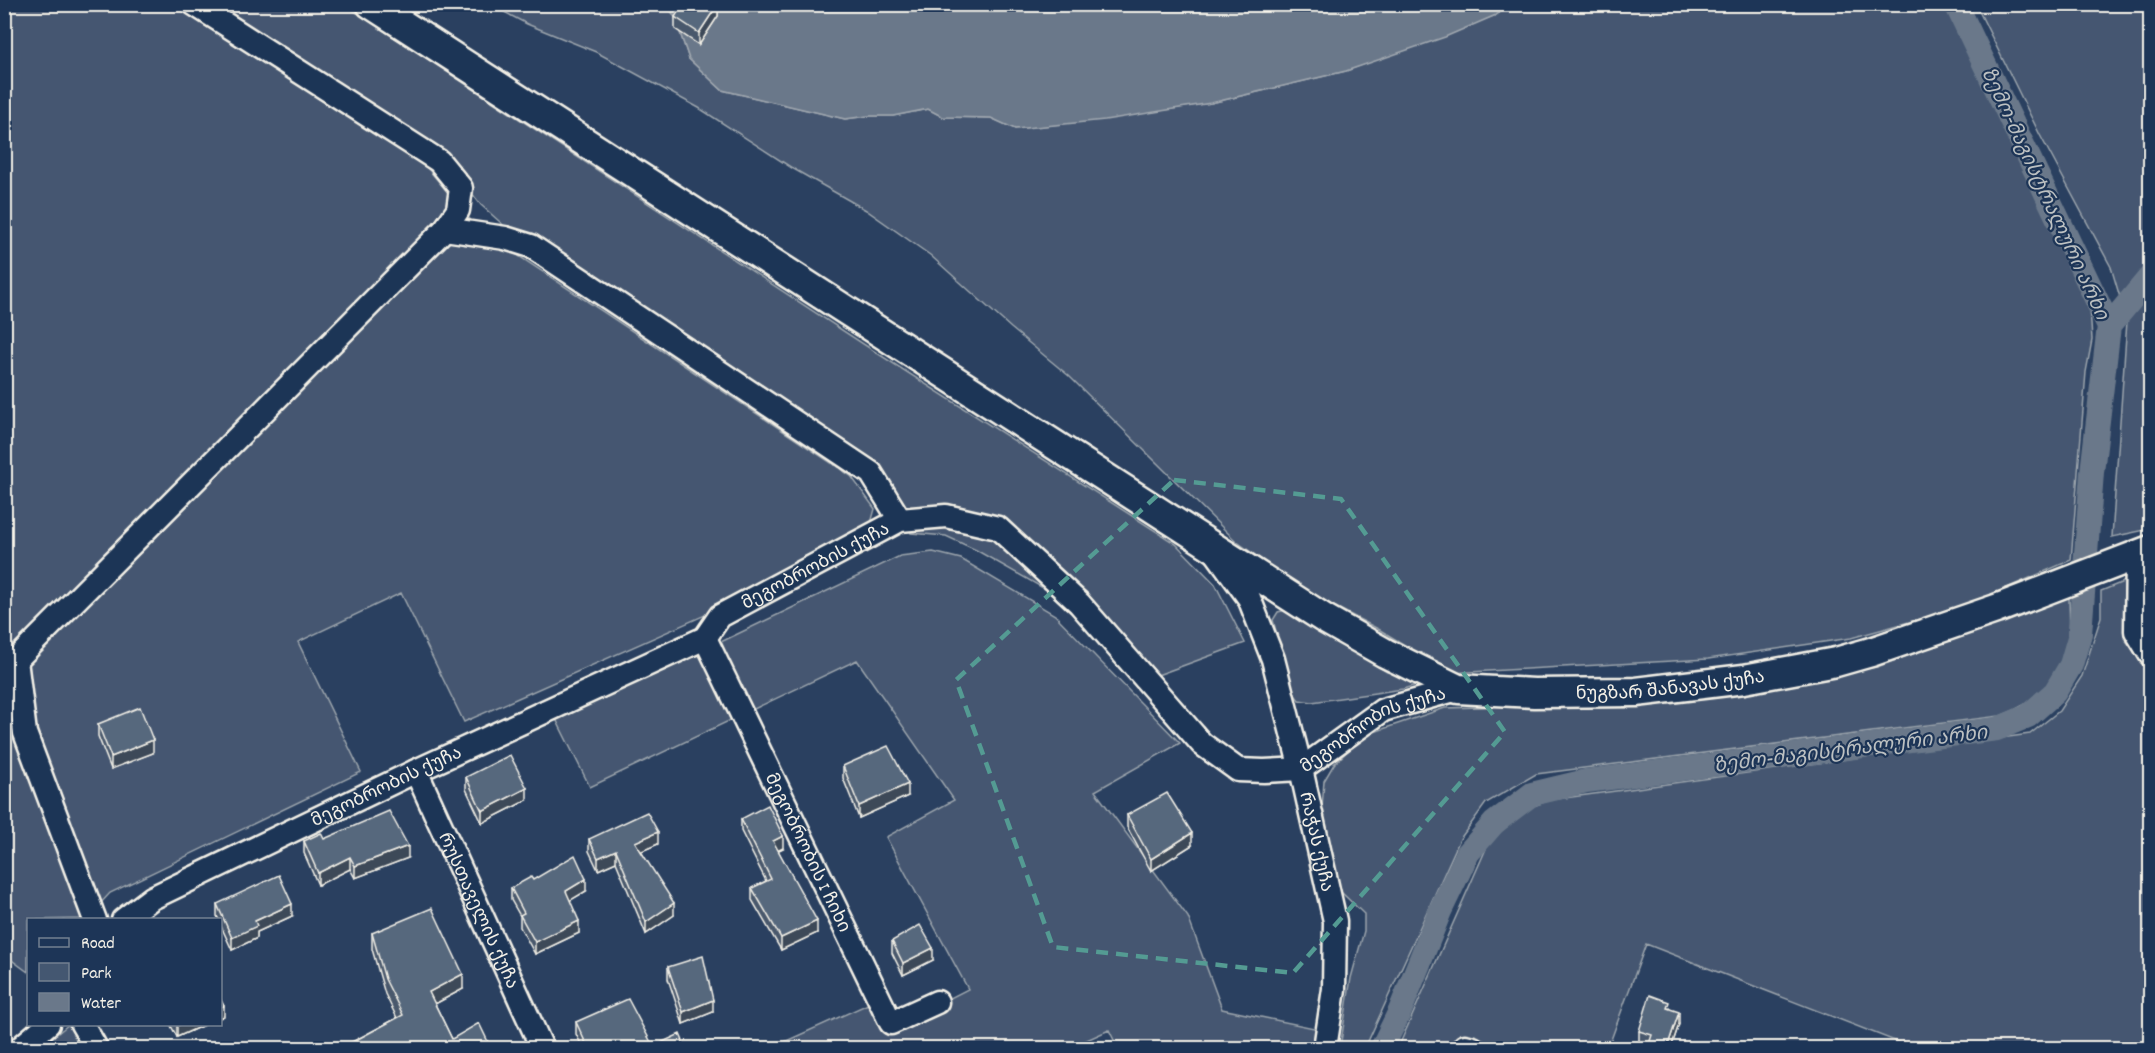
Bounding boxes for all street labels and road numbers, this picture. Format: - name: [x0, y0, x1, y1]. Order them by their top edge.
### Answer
- street label: მეგობრობის ქუჩა: [738, 518, 895, 617]
- street label: ნუგზარ შანავას ქუჩა: [1576, 665, 1767, 708]
- street label: მეგობრობის ქუჩა: [1296, 683, 1449, 780]
- street label: მეგობრობის ქუჩა: [308, 742, 467, 835]
- street label: მეგობრობის I ჩიხი: [757, 770, 855, 937]
- street label: რაჭას ქუჩა: [1292, 790, 1338, 895]
- street label: რუსთაველის ქუჩა: [431, 829, 524, 994]

